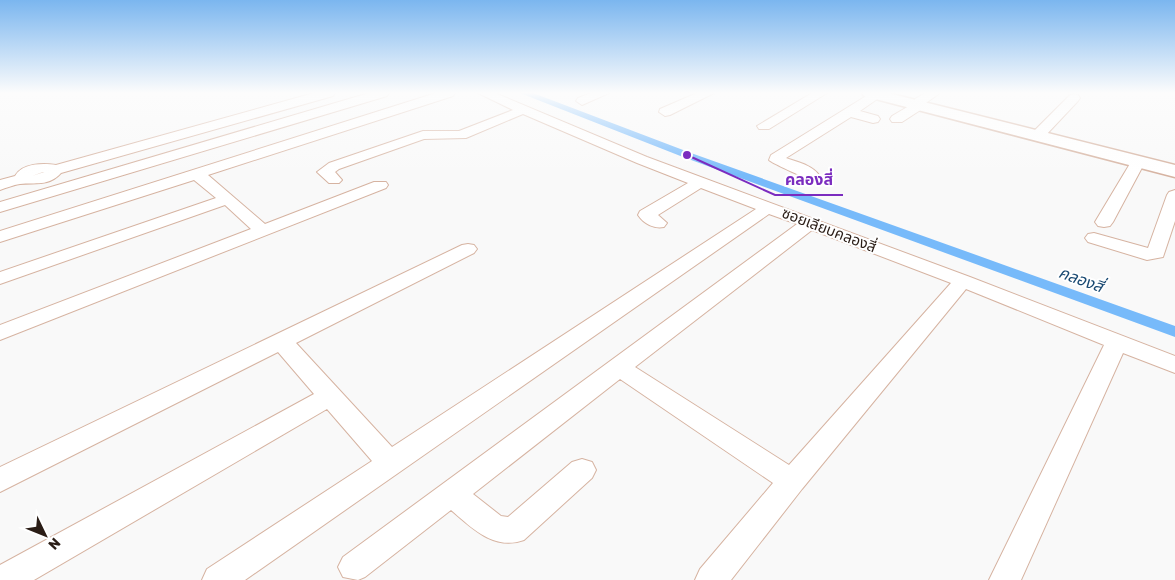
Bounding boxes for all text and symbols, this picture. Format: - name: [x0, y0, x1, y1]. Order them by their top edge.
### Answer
- callout: คลองสี่: [775, 164, 843, 195]
- text: คลองสี่: [785, 168, 833, 189]
- street label: ซอยเลียบคลองสี่: [779, 202, 880, 256]
- water label: คลองสี่: [1056, 261, 1109, 297]
- north arrow: [20, 510, 70, 560]
- text: N: [44, 534, 64, 553]

